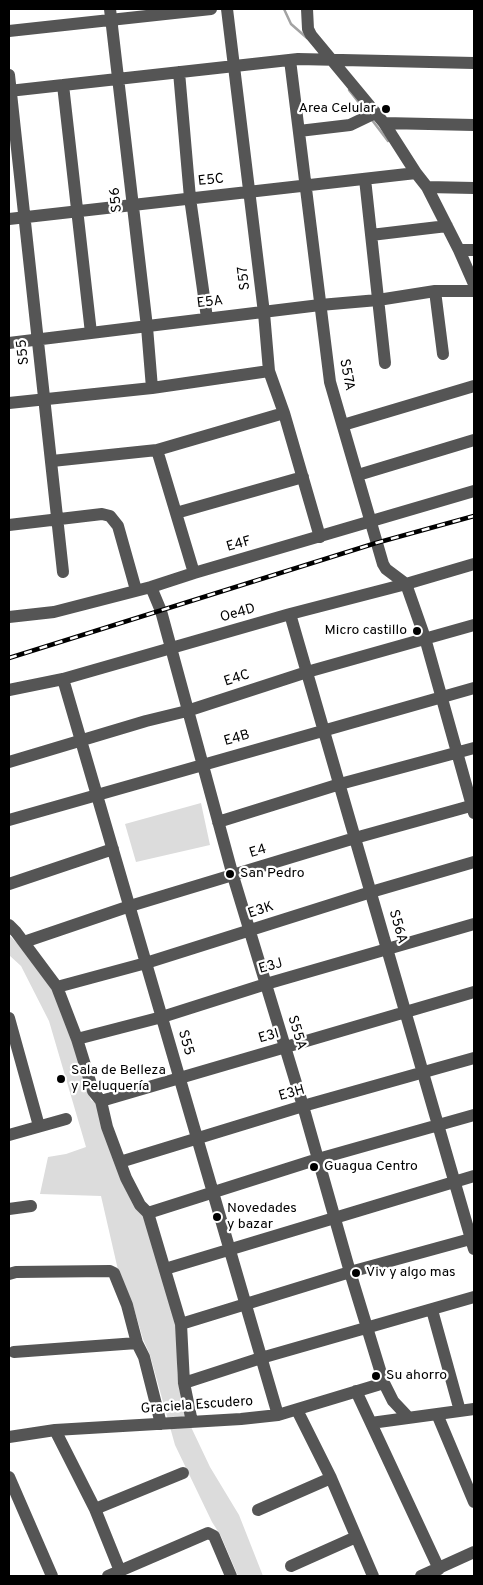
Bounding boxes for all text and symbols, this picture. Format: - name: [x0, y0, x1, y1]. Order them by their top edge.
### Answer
- place label: Area Celular: [298, 101, 376, 117]
- marker: Area Celular: [380, 103, 392, 115]
- street label: E5C: [197, 171, 225, 191]
- street label: S56: [107, 186, 127, 214]
- street label: S57: [235, 265, 255, 291]
- street label: E5A: [196, 293, 224, 313]
- street label: S55: [14, 338, 34, 366]
- street label: S57A: [335, 358, 357, 392]
- street label: E4F: [225, 533, 253, 557]
- street label: Oe4D: [218, 601, 258, 627]
- place label: Micro castillo: [325, 623, 407, 639]
- marker: Micro castillo: [411, 625, 423, 637]
- street label: E4C: [222, 667, 252, 691]
- street label: E4B: [222, 727, 252, 751]
- street label: E4: [247, 841, 269, 863]
- place label: San Pedro: [240, 866, 305, 882]
- marker: San Pedro: [224, 868, 236, 880]
- street label: E3K: [246, 899, 276, 923]
- street label: S56A: [384, 908, 410, 946]
- street label: E3J: [257, 956, 285, 978]
- street label: S55A: [283, 1014, 309, 1052]
- street label: E3I: [257, 1026, 281, 1048]
- street label: S55: [173, 1028, 197, 1058]
- place label: Sala de Belleza y Peluquería: [71, 1063, 166, 1096]
- marker: Sala de Belleza y Peluquería: [55, 1073, 67, 1085]
- street label: E3H: [277, 1082, 307, 1106]
- place label: Guagua Centro: [324, 1159, 418, 1175]
- marker: Guagua Centro: [308, 1161, 320, 1173]
- place label: Novedades y bazar: [227, 1201, 297, 1234]
- marker: Novedades y bazar: [211, 1211, 223, 1223]
- place label: Viv y algo mas: [366, 1265, 456, 1281]
- marker: Viv y algo mas: [350, 1267, 362, 1279]
- place label: Su ahorro: [386, 1368, 447, 1384]
- marker: Su ahorro: [370, 1370, 382, 1382]
- street label: Graciela Escudero: [140, 1394, 254, 1418]

